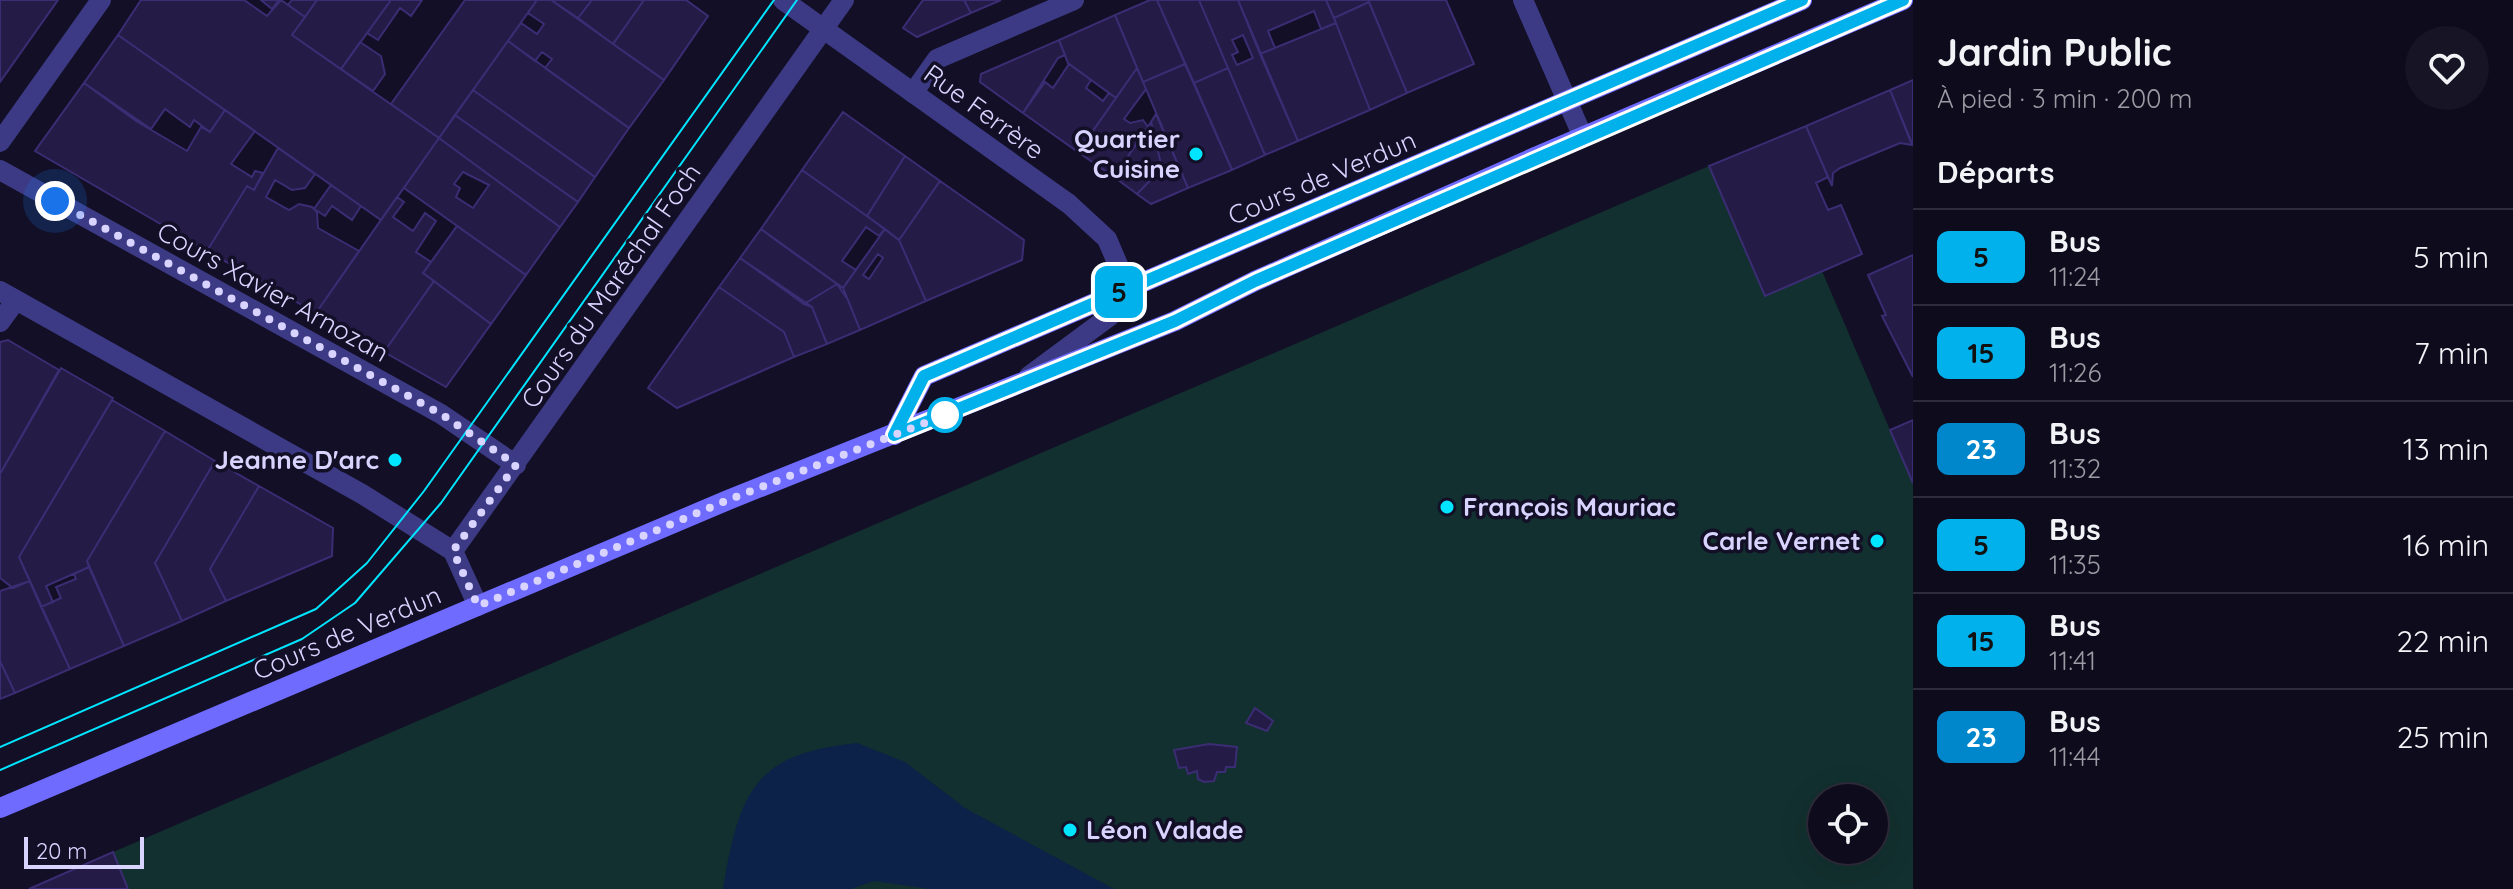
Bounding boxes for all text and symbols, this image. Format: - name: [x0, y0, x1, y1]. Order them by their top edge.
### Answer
- button: heart: [2405, 26, 2489, 110]
- text: Jardin Public: [1937, 28, 2172, 76]
- street label: Rue Ferrère: [918, 57, 1051, 166]
- text: À pied · 3 min · 200 m: [1937, 82, 2192, 115]
- place label: Quartier Cuisine: [1074, 122, 1180, 185]
- street label: Cours de Verdun: [1223, 123, 1421, 232]
- marker: Quartier Cuisine: [1187, 145, 1205, 163]
- text: Départs: [1937, 153, 2054, 191]
- street label: Cours du Maréchal Foch: [513, 157, 708, 415]
- your location: [35, 181, 75, 221]
- street label: Cours Xavier Arnozan: [152, 214, 395, 369]
- text: Bus: [2049, 222, 2101, 260]
- text: 5 min: [2413, 238, 2489, 276]
- text: 5: [1973, 239, 1989, 274]
- text: 11:24: [2049, 260, 2101, 293]
- line badge: 5: [1093, 266, 1145, 318]
- text: 5: [1111, 274, 1127, 309]
- text: Bus: [2049, 318, 2101, 356]
- text: 7 min: [2414, 334, 2489, 372]
- text: 15: [1967, 335, 1995, 370]
- text: 11:26: [2049, 356, 2102, 389]
- unlabelled marker: [928, 398, 962, 432]
- text: Bus: [2049, 414, 2101, 452]
- text: 13 min: [2403, 430, 2489, 468]
- text: 23: [1966, 431, 1996, 466]
- place label: Jeanne D'arc: [215, 443, 379, 476]
- marker: Jeanne D'arc: [386, 451, 404, 469]
- text: 11:32: [2049, 452, 2101, 485]
- place label: François Mauriac: [1463, 490, 1676, 523]
- marker: François Mauriac: [1438, 498, 1456, 516]
- text: Bus: [2049, 510, 2101, 548]
- place label: Carle Vernet: [1703, 524, 1861, 557]
- text: 16 min: [2402, 526, 2489, 564]
- text: 5: [1973, 527, 1989, 562]
- marker: Carle Vernet: [1868, 532, 1886, 550]
- text: 11:35: [2049, 548, 2101, 581]
- street label: Cours de Verdun: [248, 578, 446, 687]
- text: Bus: [2049, 606, 2101, 644]
- text: 22 min: [2396, 622, 2489, 660]
- text: 15: [1967, 623, 1995, 658]
- text: 11:41: [2049, 644, 2096, 677]
- text: Bus: [2049, 702, 2101, 740]
- text: 25 min: [2397, 718, 2489, 756]
- text: 23: [1966, 719, 1996, 754]
- text: 11:44: [2049, 740, 2101, 773]
- map controls: [1808, 784, 1888, 864]
- button: locate: [1808, 784, 1888, 864]
- place label: Léon Valade: [1086, 813, 1244, 846]
- marker: Léon Valade: [1061, 821, 1079, 839]
- scale bar: [24, 833, 144, 869]
- text: 20 m: [36, 837, 87, 865]

